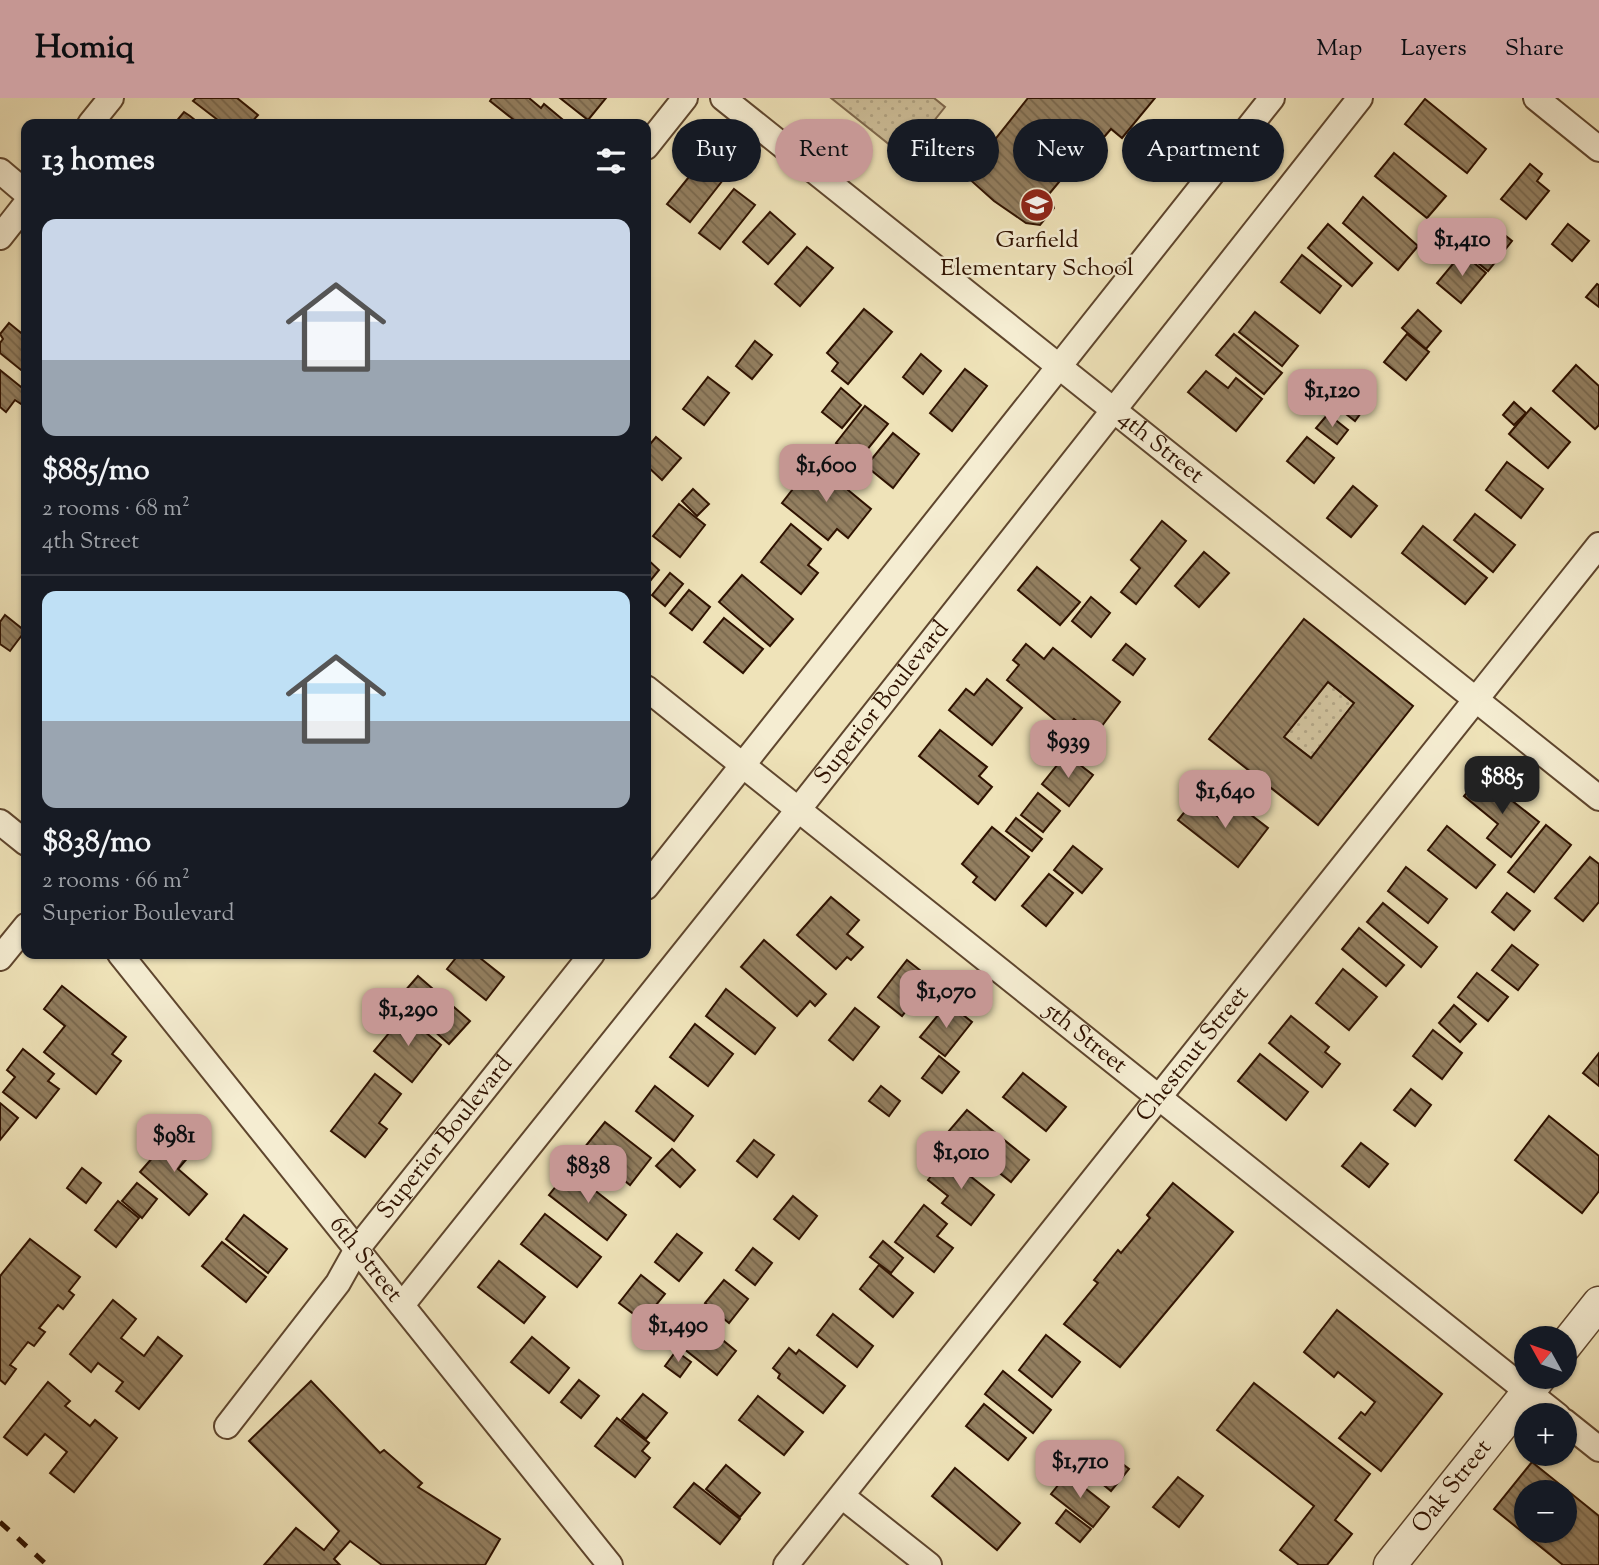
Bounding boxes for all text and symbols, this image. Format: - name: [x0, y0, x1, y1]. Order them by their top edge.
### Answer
- text: Homiq: [35, 25, 134, 73]
- text: Map: [1316, 32, 1362, 66]
- text: Layers: [1400, 32, 1467, 66]
- text: Share: [1505, 32, 1564, 66]
- chip: Buy: [672, 119, 761, 182]
- chip: Rent: [775, 119, 873, 182]
- chip: Filters: [887, 119, 999, 182]
- chip: New: [1013, 119, 1108, 182]
- chip: Apartment: [1122, 119, 1284, 182]
- text: 13 homes: [42, 140, 155, 183]
- icon: filters: [592, 142, 630, 180]
- school or university icon: Garfield Elementary School: [1018, 186, 1056, 224]
- pin: $1,410: [1405, 218, 1519, 278]
- place label: Garfield Elementary School: [940, 224, 1134, 286]
- text: $1,410: [1433, 224, 1491, 257]
- icon: home: [273, 264, 399, 390]
- pin: $1,120: [1275, 370, 1389, 429]
- text: $1,120: [1304, 375, 1360, 408]
- street label: 4th Street: [1110, 403, 1211, 492]
- pin: $1,600: [769, 444, 883, 504]
- text: $885/mo: [42, 450, 150, 493]
- text: $1,600: [795, 450, 857, 483]
- text: 2 rooms · 68 m²: [42, 493, 190, 526]
- text: 4th Street: [42, 526, 139, 559]
- street label: Superior Boulevard: [807, 613, 958, 793]
- icon: home: [273, 636, 399, 762]
- pin: $939: [1027, 720, 1109, 780]
- text: $939: [1046, 726, 1090, 759]
- pin: $885: [1461, 756, 1543, 816]
- text: $885: [1480, 762, 1524, 795]
- pin: $1,640: [1168, 770, 1282, 830]
- text: $1,640: [1195, 776, 1255, 809]
- text: $838/mo: [42, 822, 151, 865]
- text: 2 rooms · 66 m²: [42, 865, 190, 898]
- text: Superior Boulevard: [42, 898, 234, 931]
- pin: $1,070: [889, 970, 1003, 1030]
- text: $1,070: [916, 976, 976, 1009]
- street label: Chestnut Street: [1128, 979, 1258, 1130]
- pin: $1,290: [351, 988, 465, 1048]
- text: $1,290: [378, 994, 438, 1027]
- street label: 5th Street: [1035, 994, 1134, 1082]
- street label: Superior Boulevard: [370, 1048, 522, 1227]
- pin: $981: [133, 1114, 215, 1174]
- text: $981: [153, 1120, 195, 1153]
- pin: $1,010: [904, 1132, 1018, 1191]
- text: $1,010: [933, 1137, 989, 1170]
- pin: $838: [547, 1146, 629, 1205]
- text: $838: [566, 1151, 610, 1184]
- street label: 6th Street: [320, 1210, 410, 1310]
- pin: $1,490: [621, 1304, 735, 1364]
- text: $1,490: [648, 1310, 708, 1343]
- north arrow: [1514, 1326, 1577, 1390]
- map controls: [1514, 1326, 1577, 1543]
- button: +: [1514, 1403, 1577, 1466]
- street label: Oak Street: [1404, 1433, 1501, 1541]
- pin: $1,710: [1023, 1440, 1137, 1500]
- text: $1,710: [1051, 1446, 1109, 1479]
- button: −: [1514, 1480, 1577, 1543]

